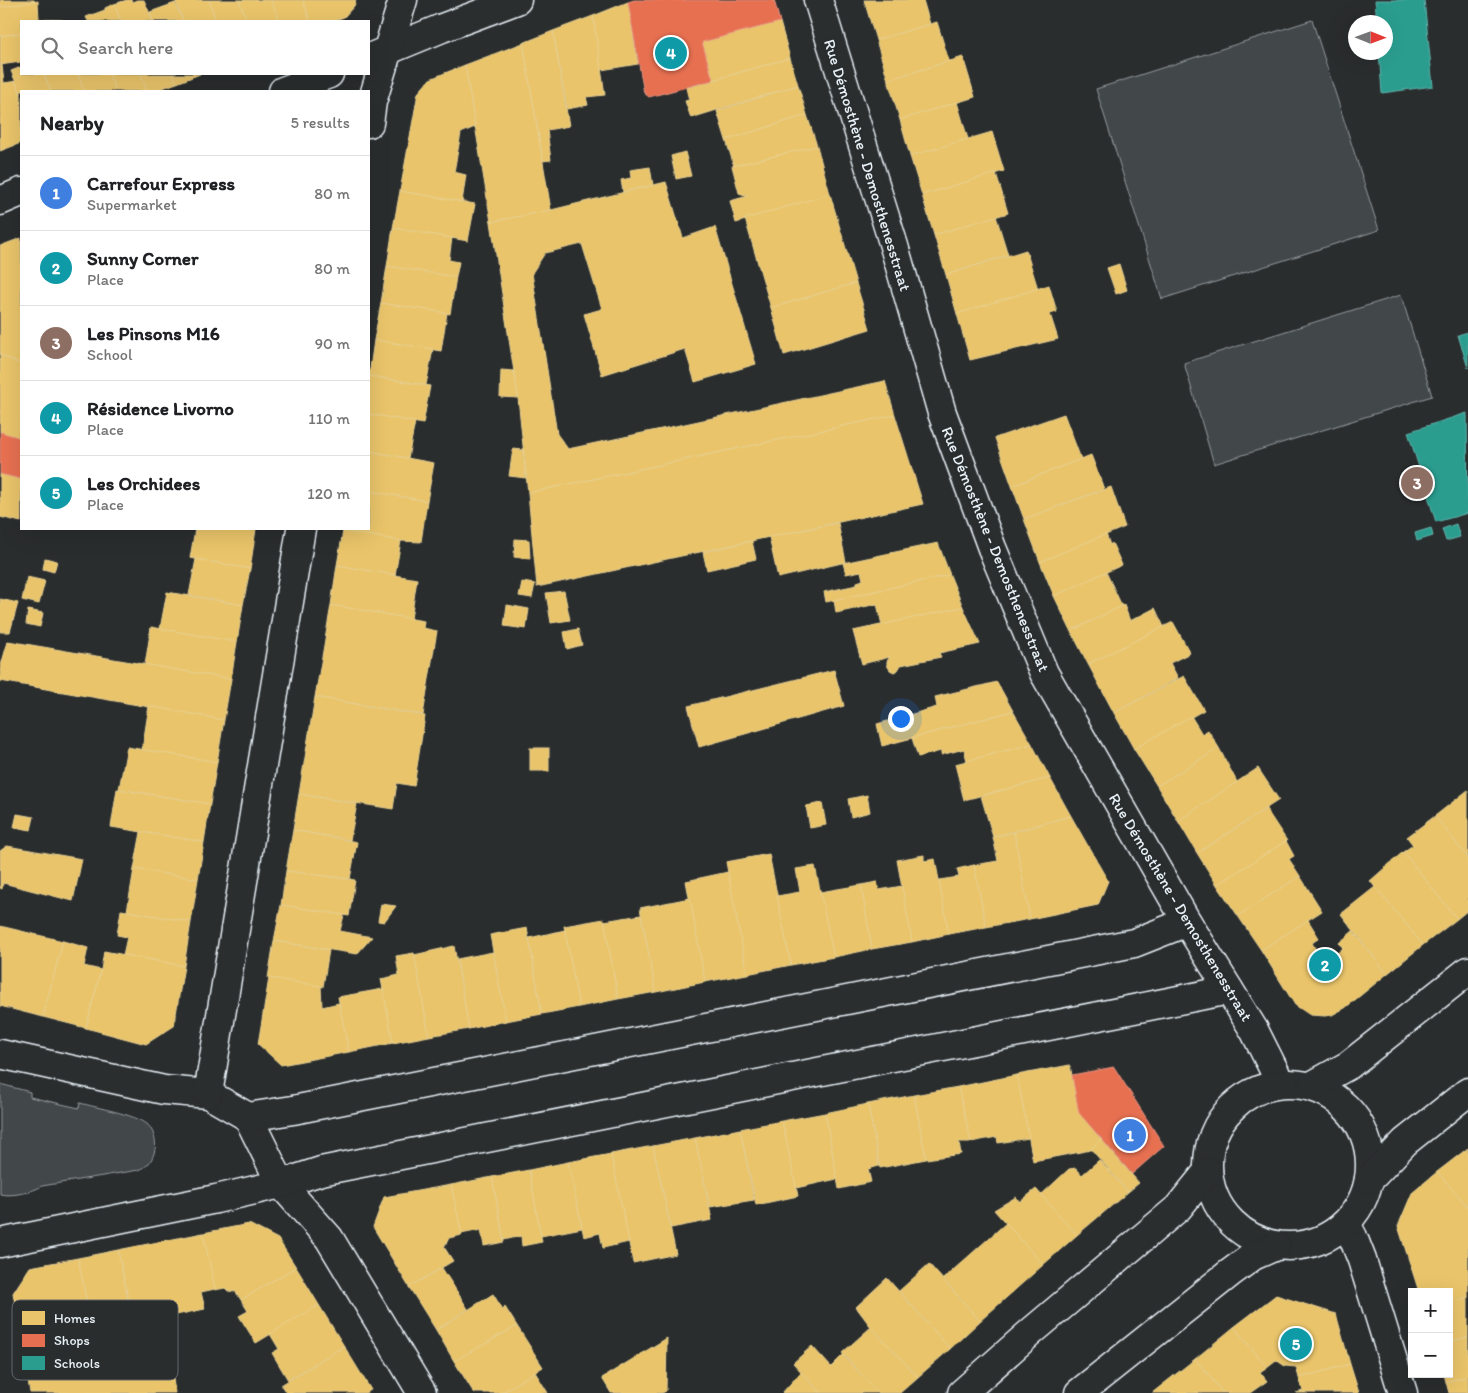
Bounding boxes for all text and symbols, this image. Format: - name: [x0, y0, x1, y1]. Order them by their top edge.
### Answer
- north arrow: [1348, 15, 1393, 60]
- search box: [20, 20, 370, 75]
- icon: search: [38, 34, 66, 62]
- pin: 4: [655, 34, 687, 72]
- text: Search here: [78, 36, 173, 59]
- street label: Rue Démosthène - Demosthenesstraat: [820, 37, 915, 294]
- text: Nearby: [40, 110, 104, 135]
- text: 5 results: [290, 113, 350, 132]
- text: Carrefour Express: [87, 172, 235, 195]
- text: 1: [52, 184, 60, 203]
- text: 80 m: [314, 184, 350, 203]
- text: Supermarket: [87, 195, 177, 214]
- text: Sunny Corner: [87, 247, 199, 270]
- text: 2: [52, 259, 60, 278]
- text: 80 m: [314, 259, 350, 278]
- text: Place: [87, 270, 124, 289]
- text: Les Pinsons M16: [87, 322, 220, 345]
- text: 3: [52, 334, 60, 353]
- text: 90 m: [315, 334, 350, 353]
- text: School: [87, 345, 133, 364]
- text: Résidence Livorno: [87, 397, 234, 420]
- text: 4: [51, 409, 61, 428]
- text: 110 m: [308, 409, 350, 428]
- text: Place: [87, 420, 124, 439]
- street label: Rue Démosthène - Demosthenesstraat: [938, 424, 1054, 675]
- pin: 3: [1401, 464, 1433, 502]
- text: Les Orchidees: [87, 472, 200, 495]
- text: 5: [52, 484, 60, 503]
- text: 120 m: [307, 484, 350, 503]
- text: Place: [87, 495, 124, 514]
- your location: [888, 706, 914, 732]
- street label: Rue Démosthène - Demosthenesstraat: [1105, 790, 1256, 1025]
- pin: 2: [1309, 946, 1341, 984]
- pin: 1: [1114, 1116, 1146, 1154]
- map controls: [1408, 1288, 1453, 1378]
- button: +: [1408, 1288, 1453, 1333]
- legend: [12, 1300, 178, 1380]
- text: Homes: [54, 1310, 96, 1327]
- pin: 5: [1280, 1325, 1312, 1363]
- text: Shops: [54, 1332, 90, 1349]
- button: −: [1408, 1333, 1453, 1378]
- text: Schools: [54, 1355, 100, 1372]

